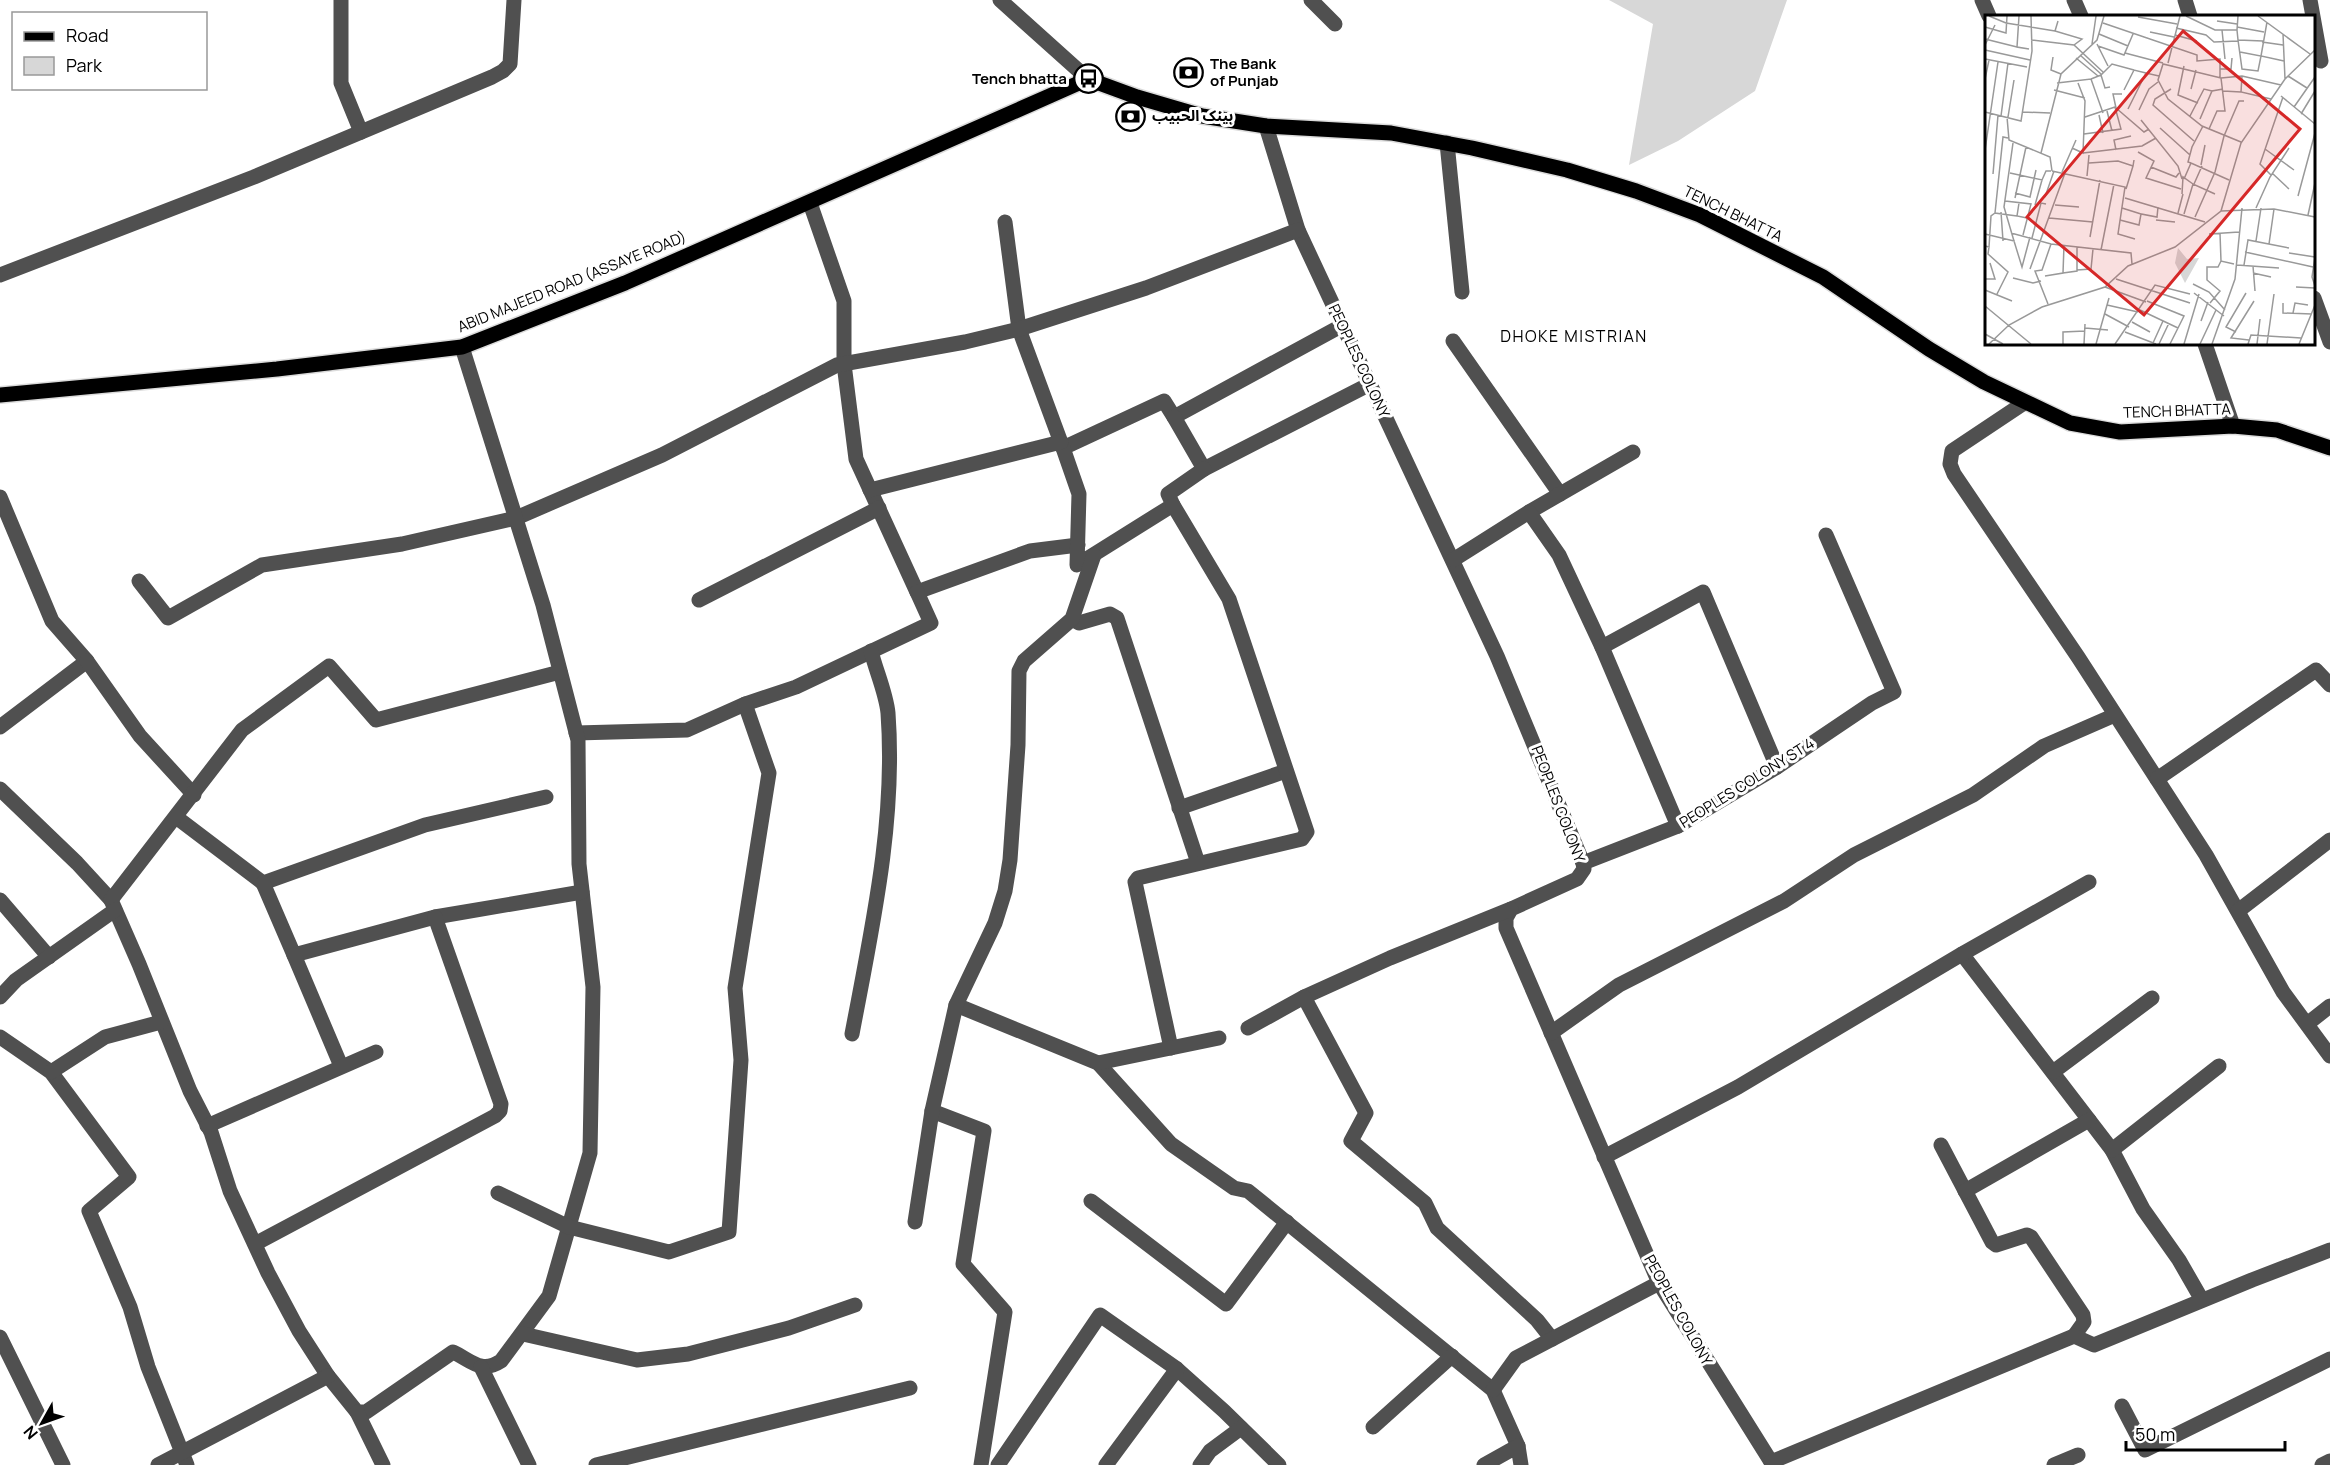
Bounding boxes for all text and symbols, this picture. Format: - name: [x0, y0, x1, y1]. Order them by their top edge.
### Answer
- legend: [12, 12, 207, 90]
- inset map: [1985, 15, 2315, 345]
- text: Road: [66, 23, 109, 47]
- text: Park: [66, 53, 103, 77]
- place label: The Bank of Punjab: [1210, 53, 1279, 91]
- bank icon: The Bank of Punjab: [1173, 57, 1205, 89]
- bus stop icon: Tench bhatta: [1072, 63, 1104, 95]
- place label: Tench bhatta: [972, 68, 1067, 89]
- bank icon: بينک الحبيب: [1115, 100, 1147, 132]
- place label: بينک الحبيب: [1152, 105, 1233, 126]
- street label: TENCH BHATTA: [1680, 180, 1787, 247]
- street label: ABID MAJEED ROAD (ASSAYE ROAD): [454, 226, 689, 337]
- street label: PEOPLES COLONY: [1324, 300, 1395, 422]
- district label: DHOKE MISTRIAN: [1500, 325, 1648, 347]
- street label: TENCH BHATTA: [2123, 398, 2232, 423]
- street label: PEOPLES COLONY ST 4: [1675, 732, 1818, 833]
- street label: PEOPLES COLONY: [1527, 742, 1591, 866]
- street label: PEOPLES COLONY: [1639, 1251, 1718, 1369]
- north arrow: [12, 1393, 72, 1453]
- scale bar: [2126, 1414, 2285, 1452]
- text: N: [18, 1421, 43, 1444]
- text: 50 m: [2135, 1422, 2175, 1446]

